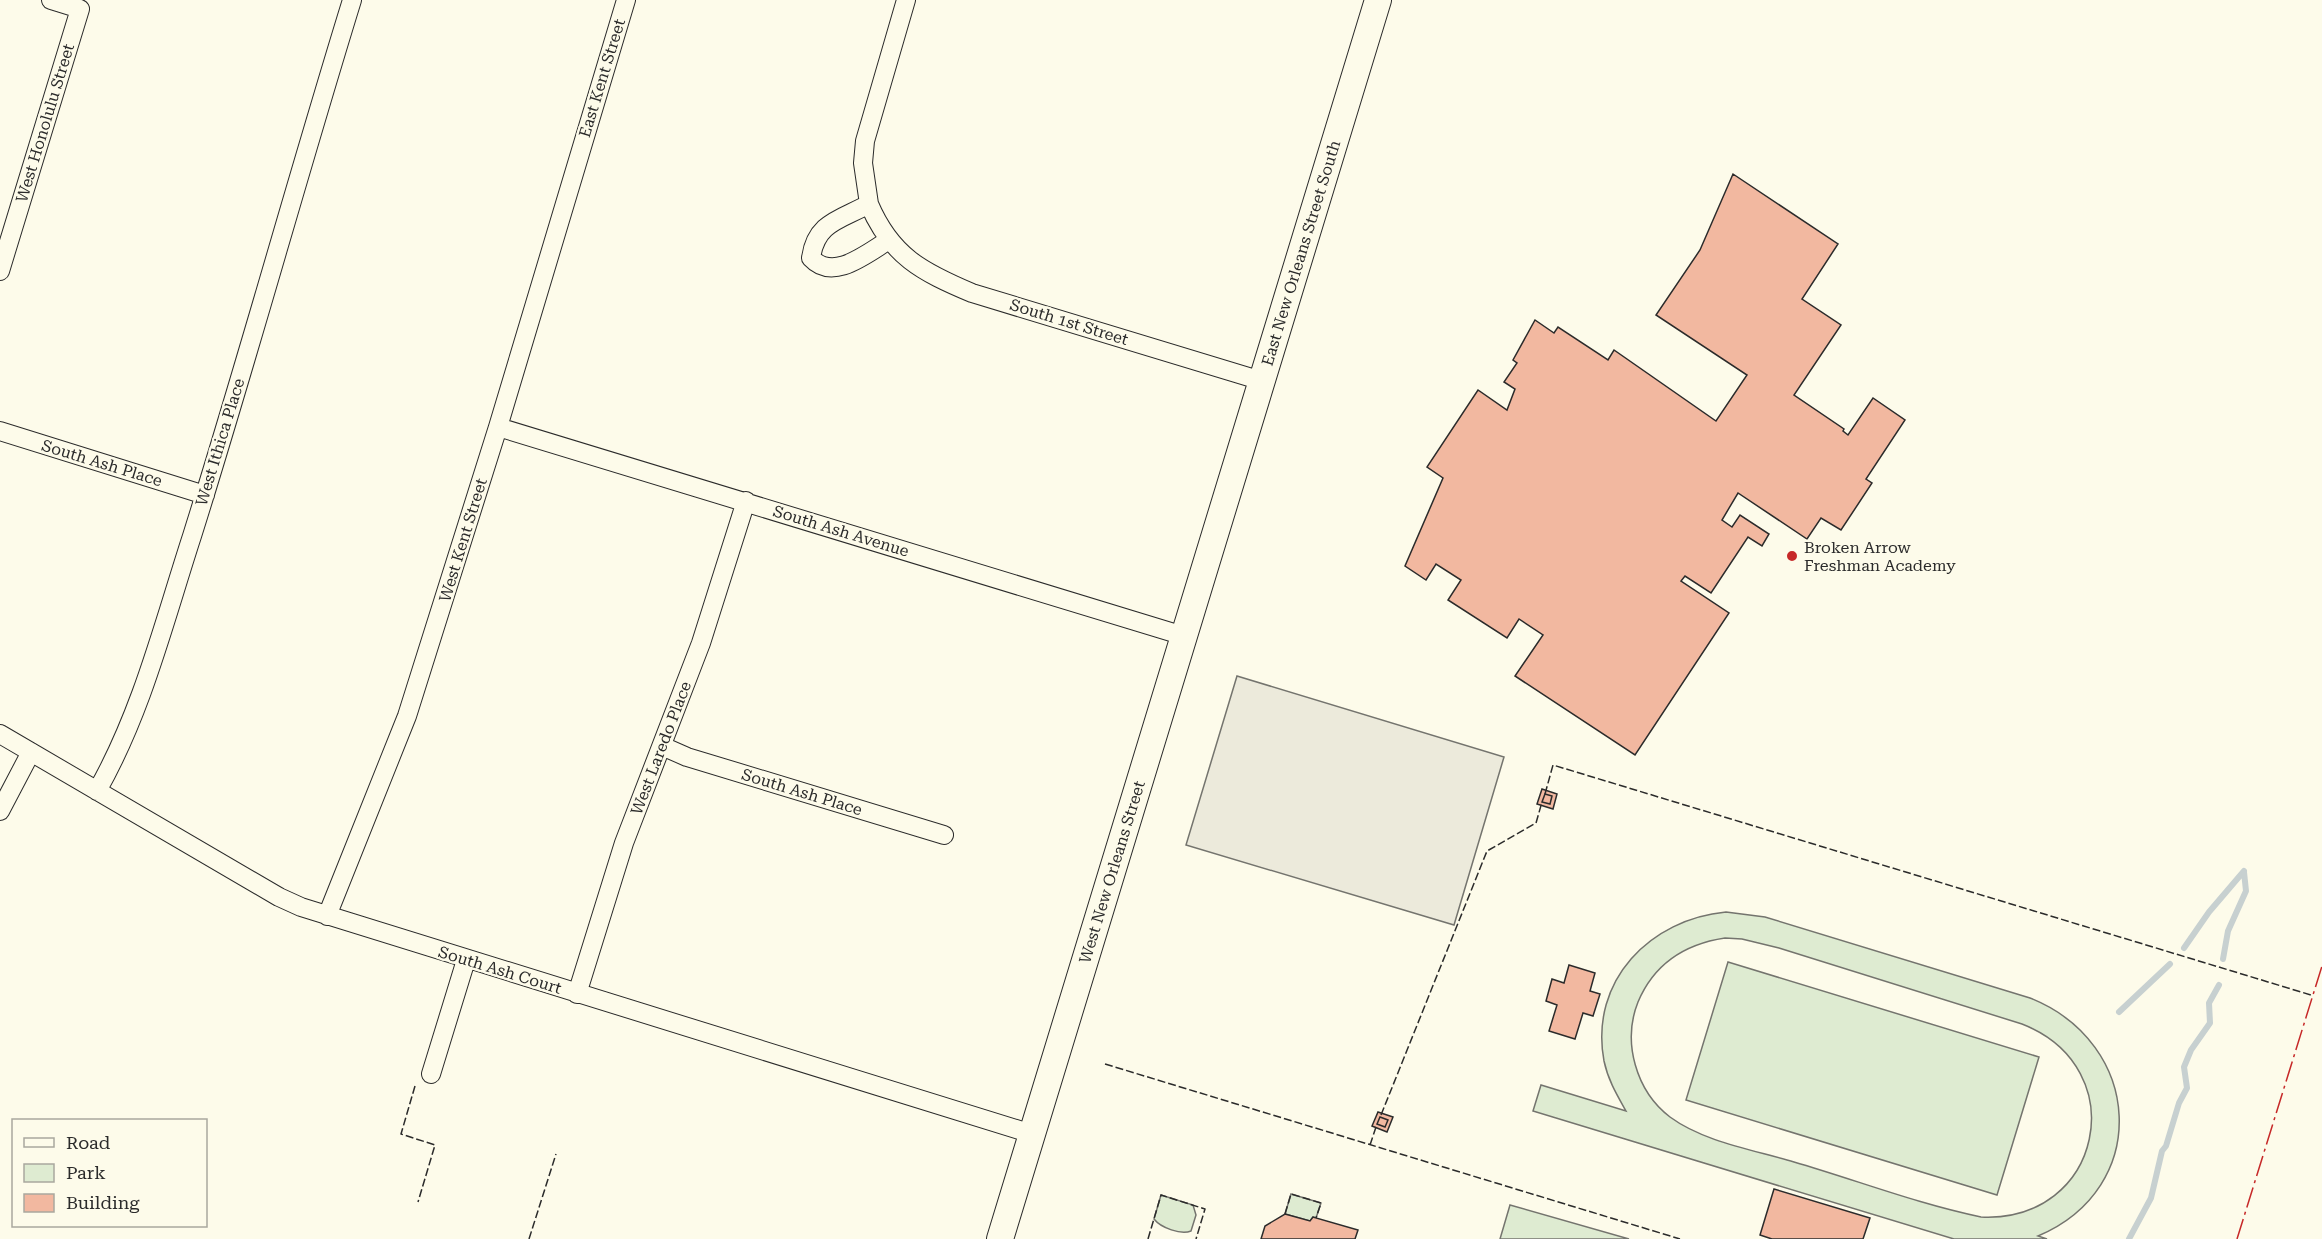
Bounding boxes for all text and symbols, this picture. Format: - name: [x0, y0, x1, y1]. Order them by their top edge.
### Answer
- street label: East Kent Street: [575, 16, 629, 140]
- street label: West Honolulu Street: [12, 41, 78, 205]
- street label: East New Orleans Street South: [1258, 138, 1344, 368]
- street label: South 1st Street: [1007, 295, 1131, 349]
- street label: West Ithica Place: [192, 376, 249, 508]
- street label: South Ash Place: [39, 436, 165, 490]
- street label: West Kent Street: [435, 476, 491, 604]
- street label: South Ash Avenue: [771, 501, 911, 561]
- place label: Broken Arrow Freshman Academy: [1804, 538, 1956, 575]
- marker: Broken Arrow Freshman Academy: [1785, 549, 1799, 563]
- street label: West Laredo Place: [627, 678, 695, 817]
- street label: South Ash Place: [739, 765, 865, 819]
- street label: West New Orleans Street: [1075, 778, 1149, 966]
- street label: South Ash Court: [436, 942, 564, 998]
- legend: [12, 1119, 207, 1227]
- text: Road: [66, 1132, 111, 1153]
- text: Park: [66, 1162, 106, 1183]
- text: Building: [66, 1192, 140, 1213]

